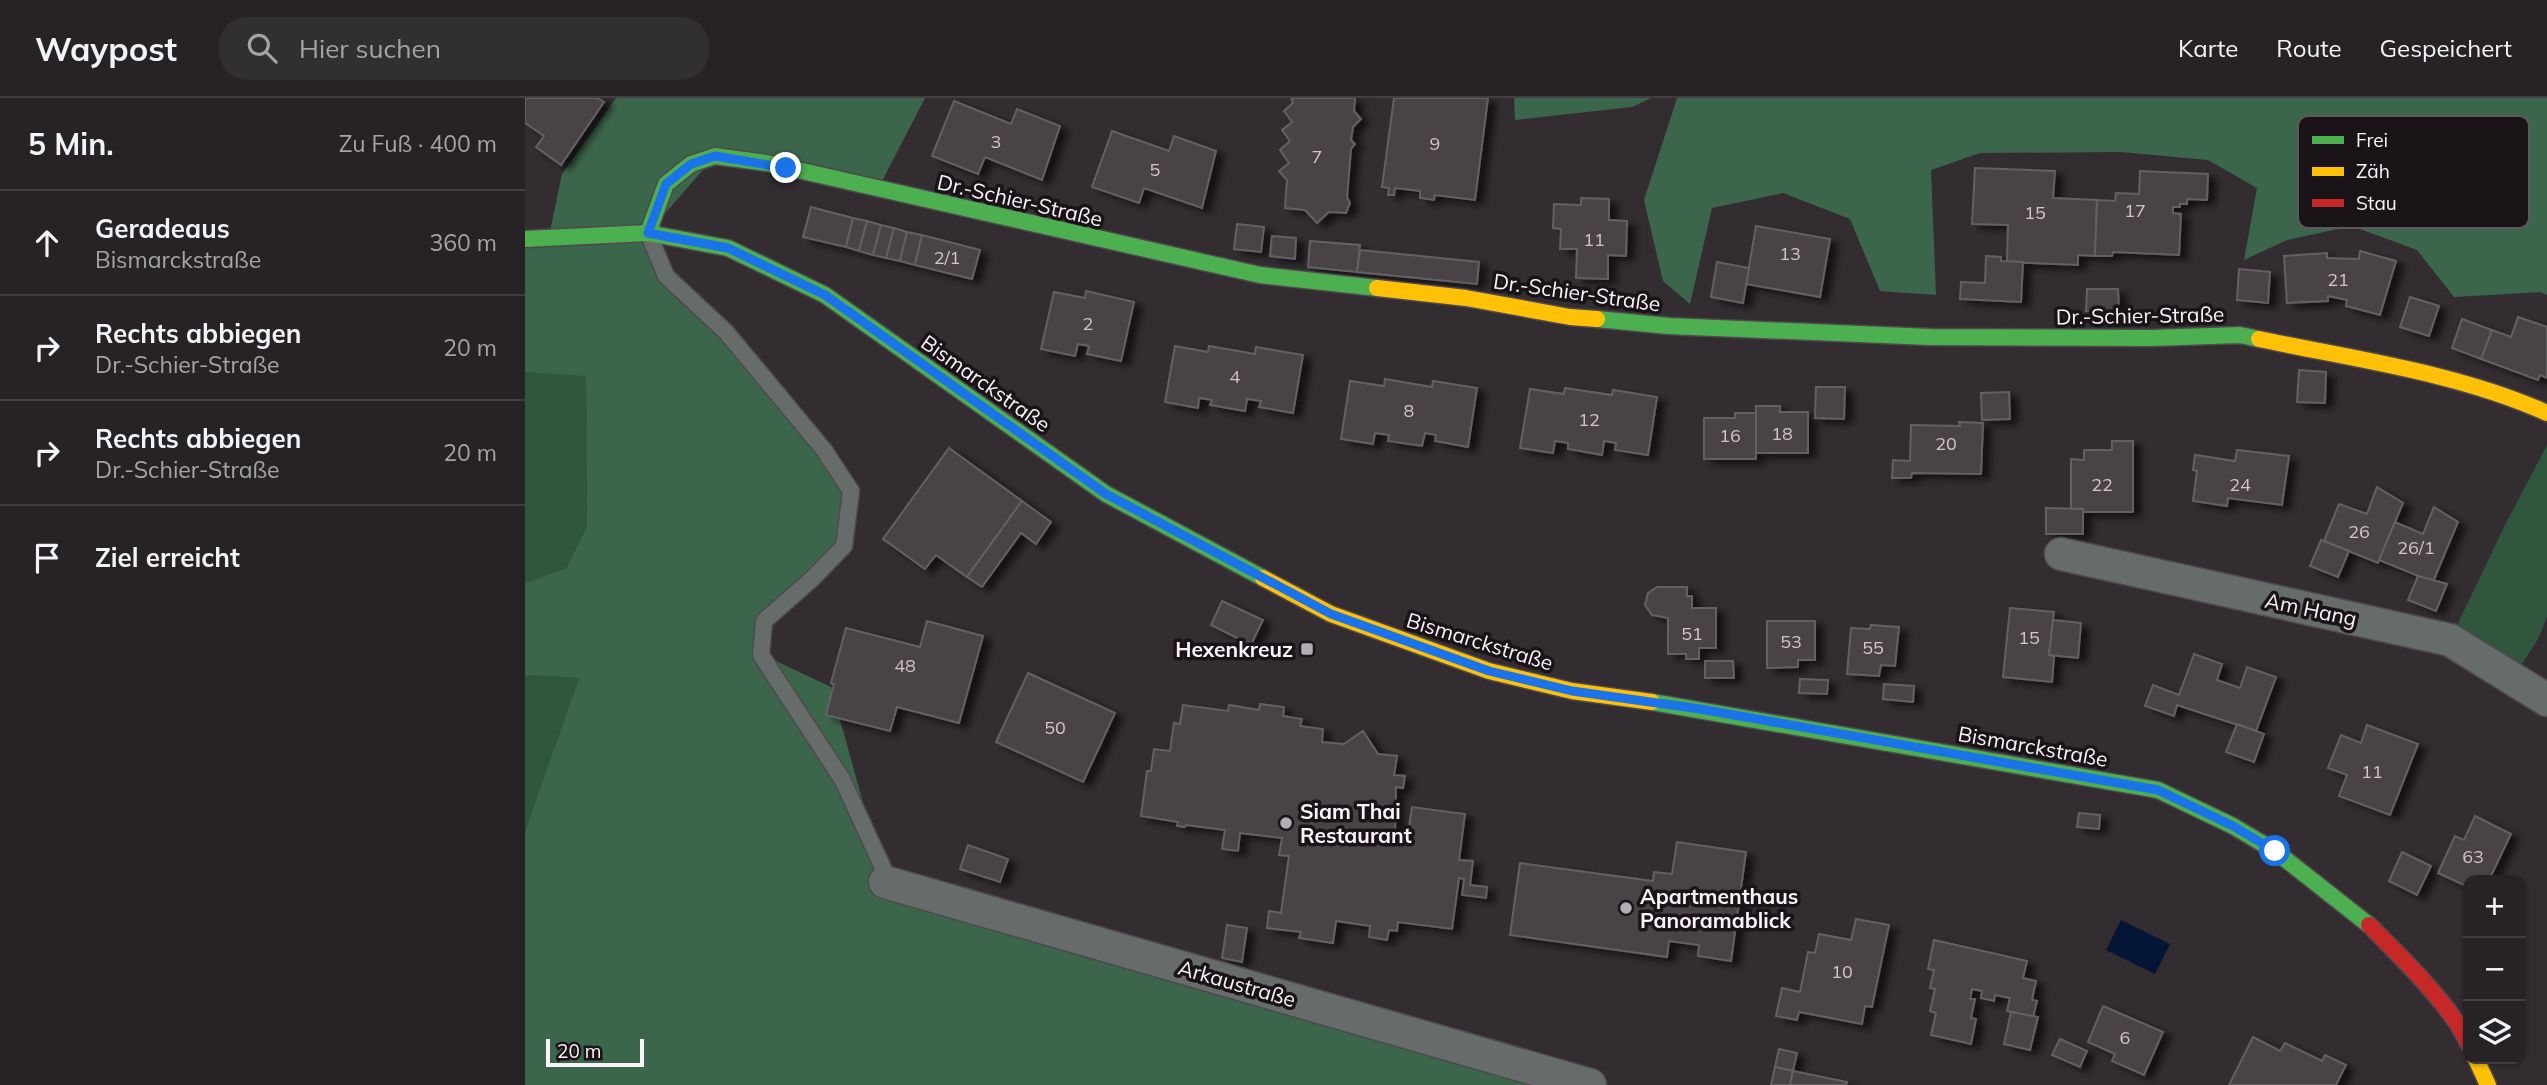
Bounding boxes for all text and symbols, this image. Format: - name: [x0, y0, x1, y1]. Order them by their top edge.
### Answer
- search box: [219, 17, 709, 80]
- text: Waypost: [35, 28, 177, 69]
- icon: search: [243, 29, 281, 67]
- text: Hier suchen: [299, 32, 441, 65]
- text: Karte: [2178, 33, 2238, 63]
- text: Route: [2276, 33, 2342, 63]
- text: Gespeichert: [2380, 33, 2512, 63]
- legend: [2298, 116, 2529, 228]
- text: 5 Min.: [28, 125, 114, 163]
- text: Frei: [2356, 128, 2388, 152]
- text: Zu Fuß · 400 m: [339, 129, 497, 158]
- house number: 3: [991, 130, 1001, 153]
- house number: 9: [1430, 132, 1440, 155]
- house number: 7: [1312, 145, 1322, 168]
- route end: [770, 152, 801, 183]
- house number: 5: [1150, 158, 1161, 181]
- text: Zäh: [2356, 159, 2390, 183]
- street label: Dr.-Schier-Straße: [935, 168, 1105, 232]
- text: Stau: [2356, 191, 2397, 215]
- house number: 17: [2124, 199, 2146, 222]
- house number: 15: [2024, 201, 2046, 224]
- text: Geradeaus: [95, 212, 230, 245]
- icon: ahead: [28, 224, 66, 262]
- text: 360 m: [429, 228, 497, 257]
- house number: 11: [1583, 228, 1605, 251]
- house number: 13: [1779, 242, 1801, 265]
- text: Bismarckstraße: [95, 245, 261, 274]
- house number: 2/1: [934, 246, 960, 269]
- street label: Dr.-Schier-Straße: [1492, 267, 1662, 317]
- house number: 21: [2327, 268, 2349, 291]
- street label: Dr.-Schier-Straße: [2056, 301, 2224, 329]
- house number: 2: [1083, 312, 1093, 335]
- text: Rechts abbiegen: [95, 317, 301, 350]
- icon: right: [28, 329, 66, 367]
- street label: Bismarckstraße: [916, 329, 1056, 437]
- text: 20 m: [443, 333, 497, 362]
- text: Dr.-Schier-Straße: [95, 350, 280, 379]
- house number: 4: [1230, 365, 1241, 388]
- house number: 8: [1404, 399, 1414, 422]
- house number: 12: [1578, 408, 1600, 431]
- text: Rechts abbiegen: [95, 422, 301, 455]
- house number: 18: [1771, 422, 1793, 445]
- house number: 16: [1719, 424, 1741, 447]
- house number: 20: [1935, 432, 1957, 455]
- icon: right: [28, 434, 66, 472]
- text: 20 m: [443, 438, 497, 467]
- text: Dr.-Schier-Straße: [95, 455, 280, 484]
- house number: 22: [2091, 473, 2113, 496]
- house number: 24: [2229, 473, 2251, 496]
- house number: 26: [2348, 520, 2370, 543]
- house number: 26/1: [2397, 536, 2435, 559]
- icon: arrive: [28, 539, 66, 577]
- text: Ziel erreicht: [95, 541, 240, 574]
- street label: Am Hang: [2263, 587, 2359, 631]
- street label: Bismarckstraße: [1404, 606, 1556, 676]
- house number: 51: [1681, 622, 1703, 645]
- house number: 15: [2018, 626, 2040, 649]
- house number: 53: [1780, 630, 1802, 653]
- place label: Hexenkreuz: [1175, 636, 1293, 662]
- house number: 55: [1862, 636, 1884, 659]
- marker: Hexenkreuz: [1299, 641, 1315, 657]
- house number: 48: [894, 654, 916, 677]
- house number: 50: [1044, 716, 1066, 739]
- street label: Bismarckstraße: [1956, 720, 2110, 772]
- house number: 11: [2361, 760, 2383, 783]
- place label: Siam Thai Restaurant: [1300, 798, 1412, 848]
- marker: Siam Thai Restaurant: [1278, 815, 1294, 831]
- route start: [2259, 835, 2290, 866]
- house number: 63: [2462, 845, 2484, 868]
- map controls: [2463, 875, 2526, 1064]
- button: +: [2463, 875, 2526, 938]
- place label: Apartmenthaus Panoramablick: [1640, 883, 1798, 933]
- marker: Apartmenthaus Panoramablick: [1618, 900, 1634, 916]
- button: −: [2463, 938, 2526, 1001]
- street label: Arkaustraße: [1175, 954, 1299, 1012]
- house number: 10: [1831, 960, 1853, 983]
- button: layers: [2463, 1001, 2526, 1064]
- house number: 6: [2120, 1026, 2130, 1049]
- scale bar: [546, 1036, 644, 1068]
- text: 20 m: [557, 1039, 601, 1063]

